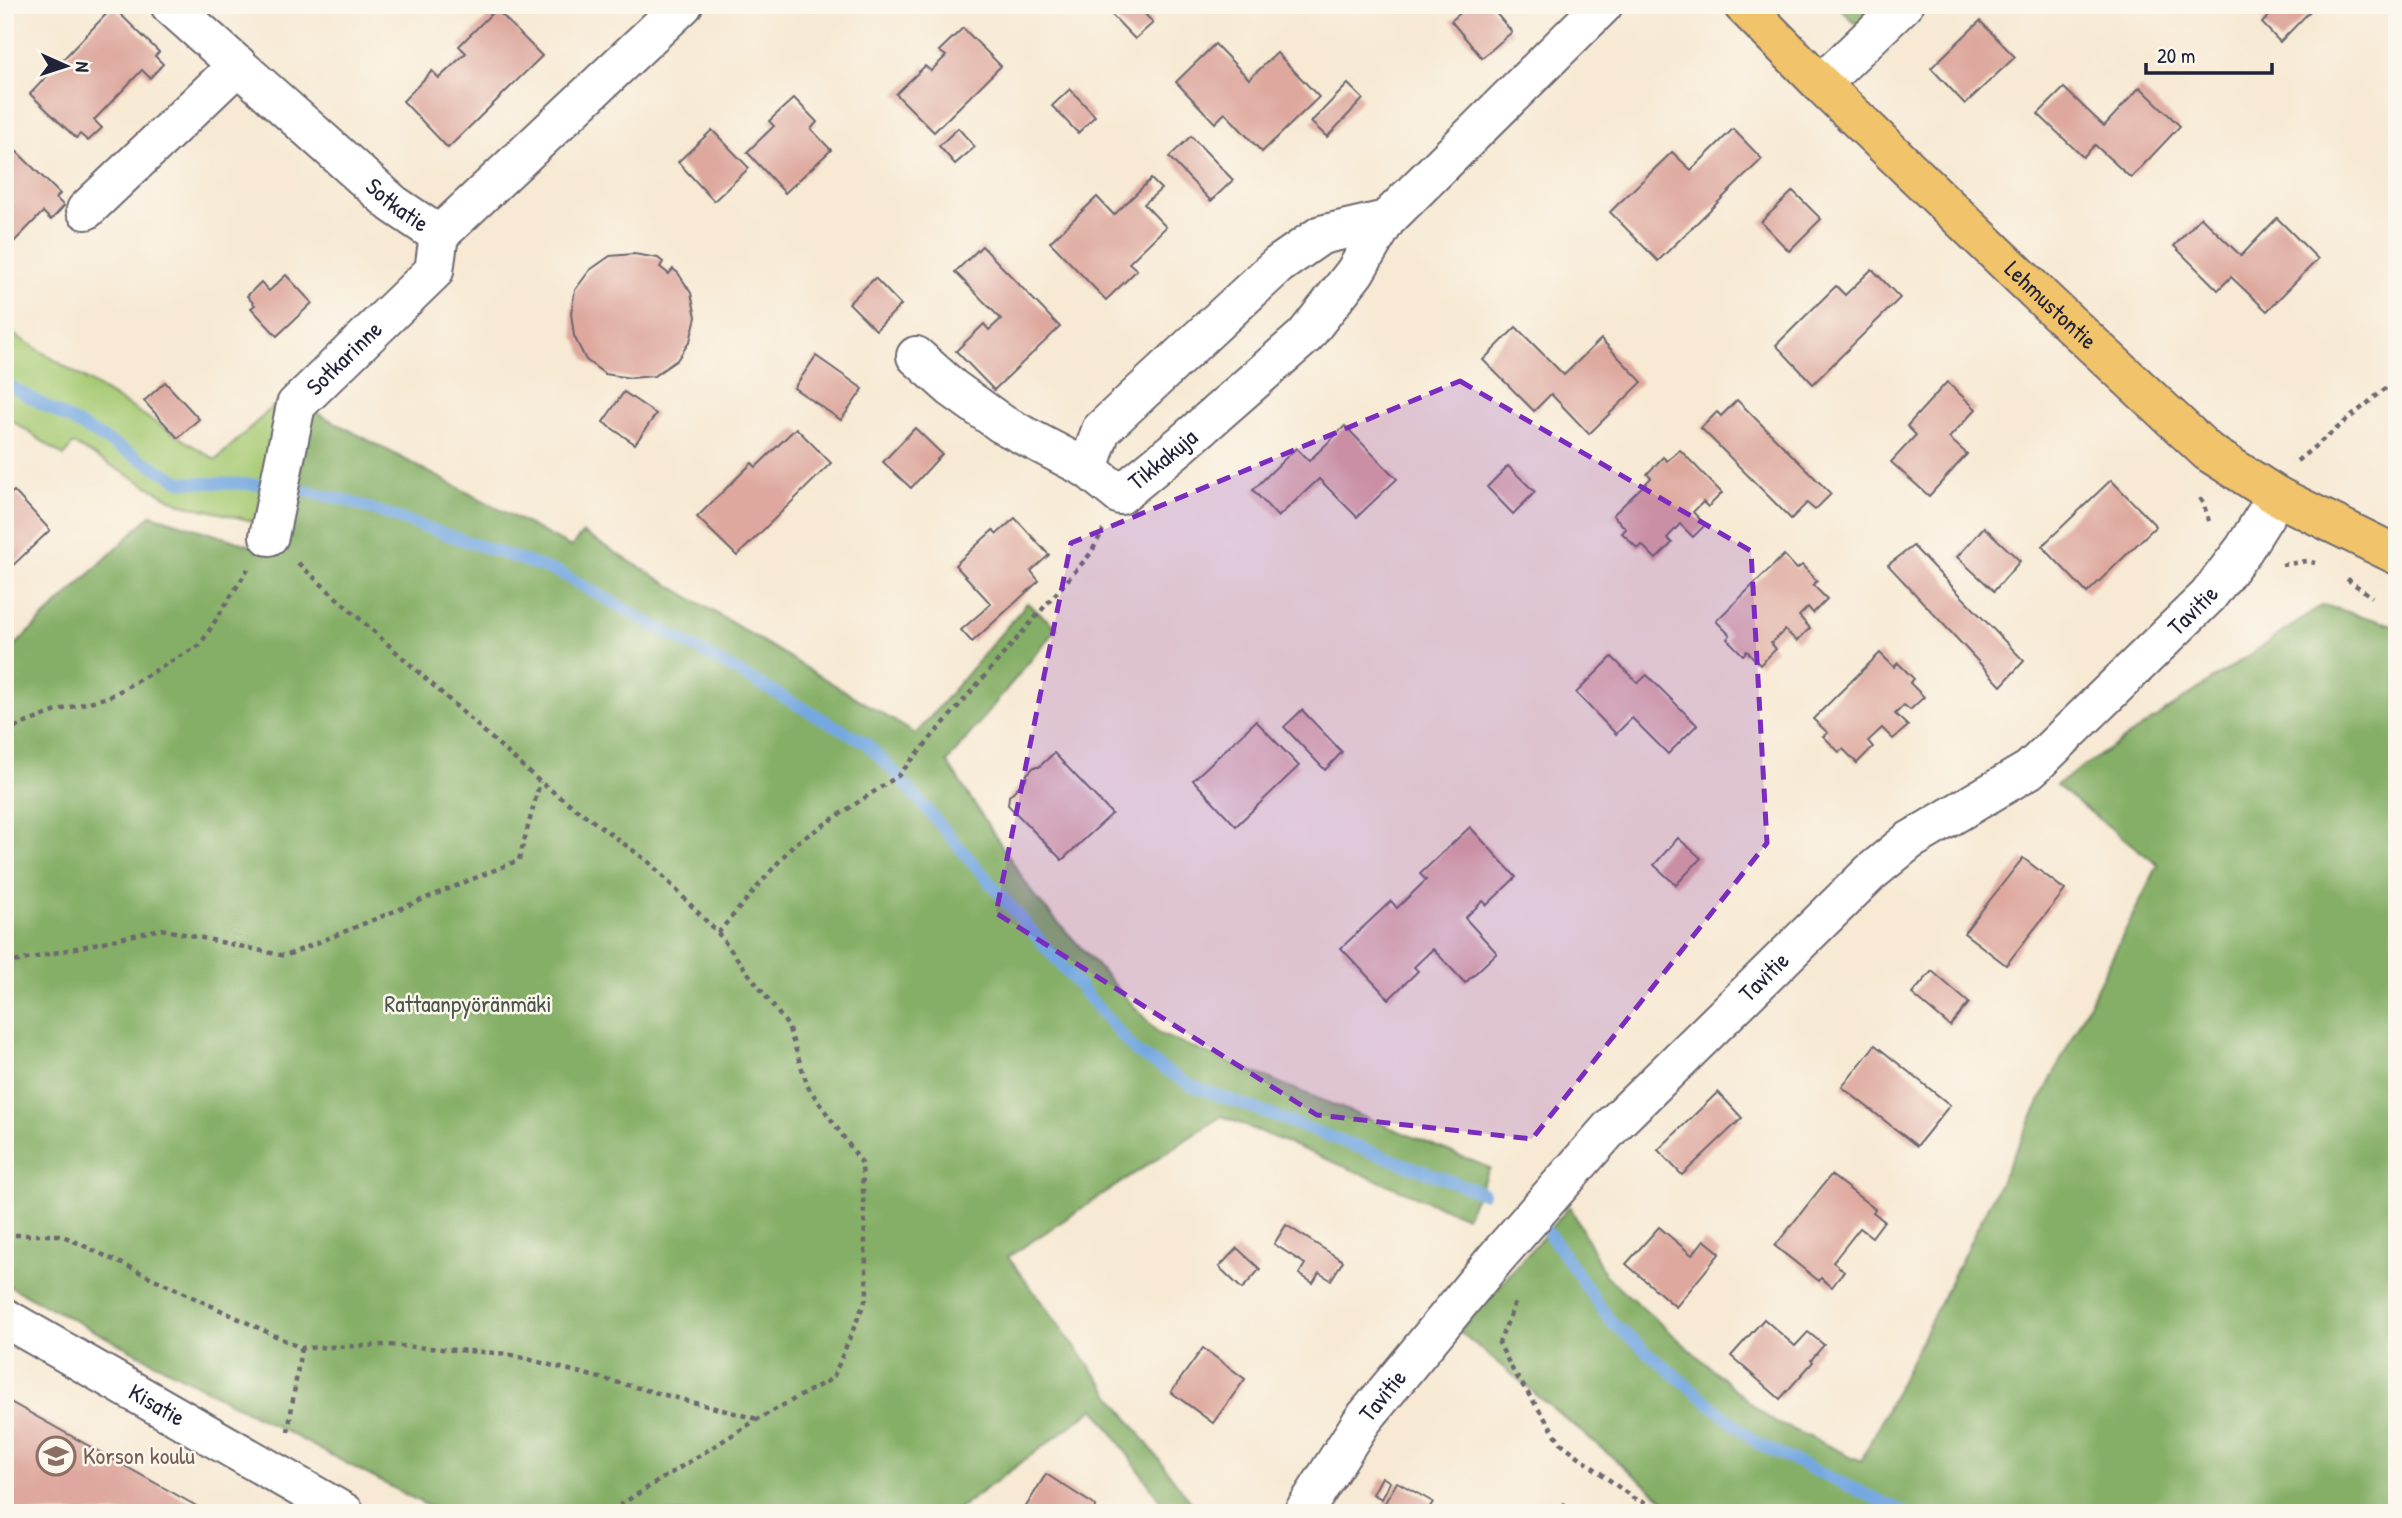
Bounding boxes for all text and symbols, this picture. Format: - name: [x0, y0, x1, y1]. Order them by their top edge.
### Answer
- north arrow: [32, 32, 102, 102]
- scale bar: [2146, 32, 2272, 76]
- text: 20 m: [2157, 41, 2195, 70]
- text: N: [70, 61, 96, 73]
- street label: Sotkatie: [359, 170, 436, 239]
- street label: Lehmustontie: [1998, 253, 2105, 356]
- street label: Sotkarinne: [299, 313, 389, 402]
- street label: Tikkakuja: [1121, 421, 1204, 497]
- street label: Tavitie: [2160, 579, 2225, 642]
- street label: Tavitie: [1731, 944, 1796, 1008]
- park label: Rattaanpyöränmäki: [384, 987, 552, 1019]
- street label: Tavitie: [1351, 1362, 1413, 1428]
- street label: Kisatie: [123, 1375, 192, 1433]
- school or university icon: Korson koulu: [35, 1435, 77, 1477]
- place label: Korson koulu: [83, 1439, 195, 1471]

